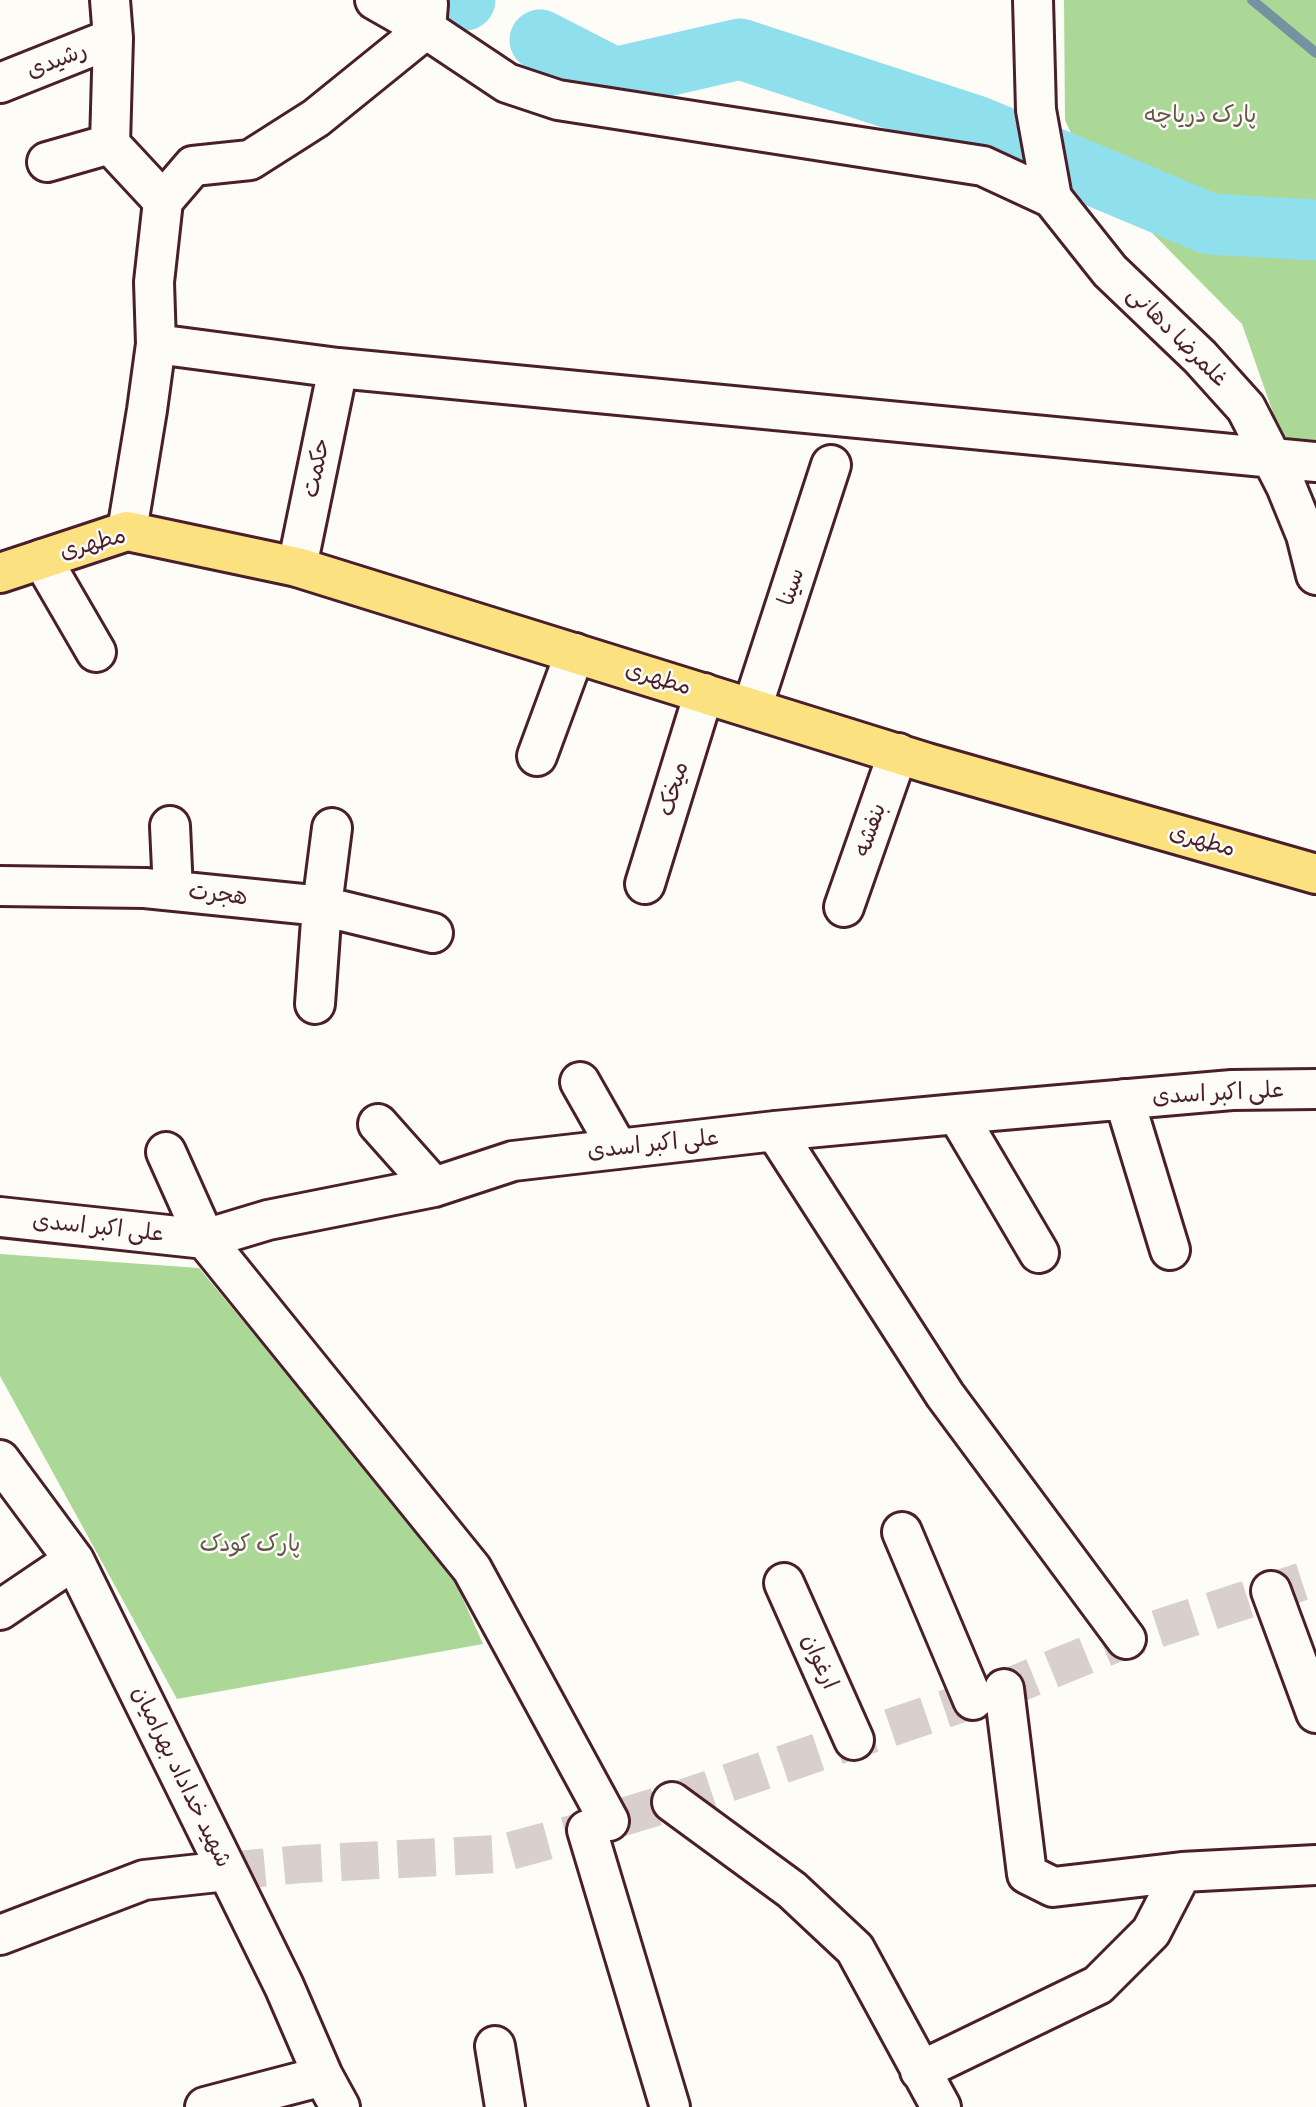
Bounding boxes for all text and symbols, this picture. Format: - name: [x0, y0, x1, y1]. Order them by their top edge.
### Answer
- street label: رشیدی: [23, 37, 91, 85]
- park label: پارک دریاچه: [1144, 102, 1256, 130]
- street label: غلمرضا دهانی: [1121, 281, 1233, 393]
- street label: حکمت: [297, 436, 337, 500]
- street label: مطهری: [57, 522, 129, 566]
- street label: سینا: [773, 565, 811, 609]
- street label: مطهری: [622, 656, 694, 702]
- street label: میخک: [653, 758, 695, 820]
- street label: بنفشه: [849, 800, 893, 860]
- street label: مطهری: [1166, 818, 1238, 864]
- street label: هجرت: [187, 878, 249, 912]
- street label: علی اکبر اسدی: [1151, 1077, 1285, 1111]
- street label: علی اکبر اسدی: [586, 1124, 720, 1166]
- street label: علی اکبر اسدی: [31, 1207, 165, 1249]
- park label: پارک کودک: [199, 1531, 301, 1559]
- street label: ارغوان: [795, 1630, 843, 1694]
- street label: شهید خداداد بهرامیان: [125, 1682, 237, 1872]

